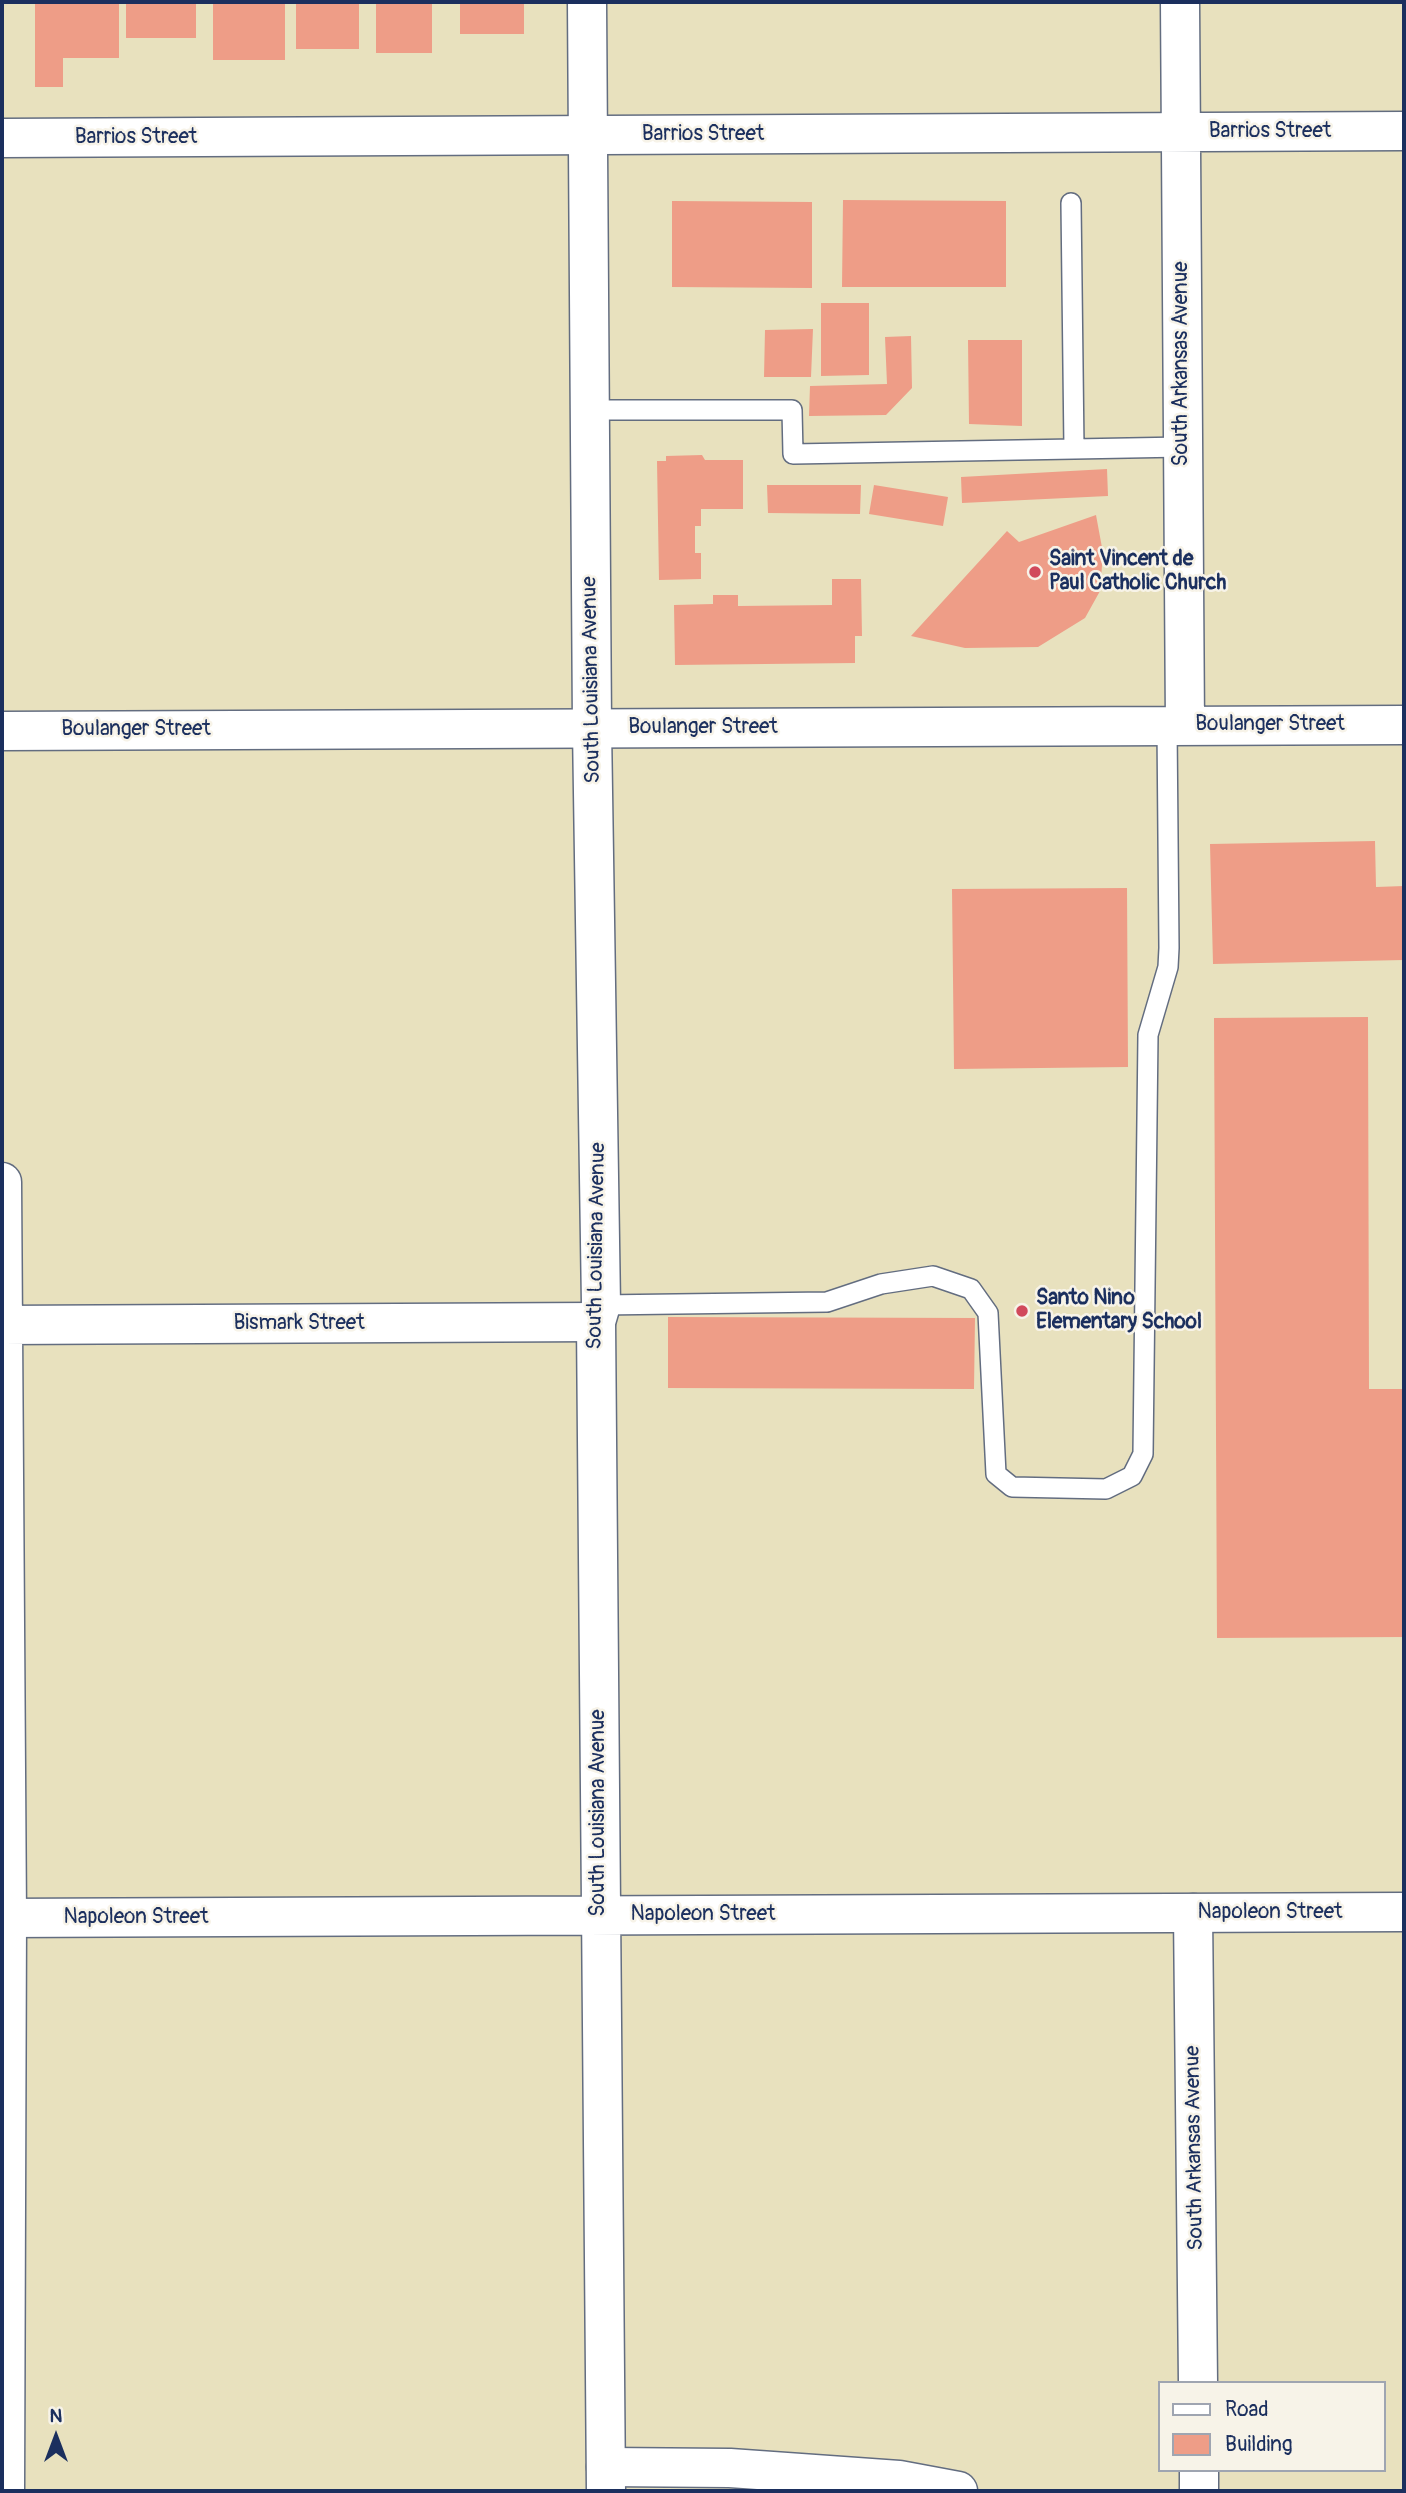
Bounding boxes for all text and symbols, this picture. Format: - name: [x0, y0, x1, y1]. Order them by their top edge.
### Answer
- street label: Barrios Street: [1209, 119, 1331, 145]
- street label: Barrios Street: [642, 122, 764, 148]
- street label: Barrios Street: [75, 125, 197, 151]
- street label: South Arkansas Avenue: [1169, 261, 1195, 467]
- place label: Saint Vincent de Paul Catholic Church: [1049, 547, 1226, 597]
- marker: Saint Vincent de Paul Catholic Church: [1027, 564, 1043, 580]
- street label: South Louisiana Avenue: [578, 576, 606, 784]
- street label: Boulanger Street: [1195, 712, 1345, 738]
- street label: Boulanger Street: [628, 715, 778, 741]
- street label: Boulanger Street: [61, 717, 211, 743]
- street label: South Louisiana Avenue: [583, 1142, 611, 1350]
- place label: Santo Nino Elementary School: [1036, 1286, 1202, 1336]
- marker: Santo Nino Elementary School: [1014, 1303, 1030, 1319]
- street label: Bismark Street: [233, 1311, 365, 1337]
- street label: South Louisiana Avenue: [586, 1709, 612, 1917]
- street label: Napoleon Street: [1198, 1900, 1342, 1926]
- street label: Napoleon Street: [631, 1902, 775, 1928]
- street label: Napoleon Street: [64, 1905, 208, 1931]
- street label: South Arkansas Avenue: [1181, 2045, 1209, 2251]
- legend: [1158, 2381, 1385, 2472]
- text: Road: [1225, 2396, 1269, 2423]
- north arrow: [21, 2402, 91, 2472]
- text: N: [50, 2404, 62, 2428]
- text: Building: [1225, 2431, 1292, 2458]

